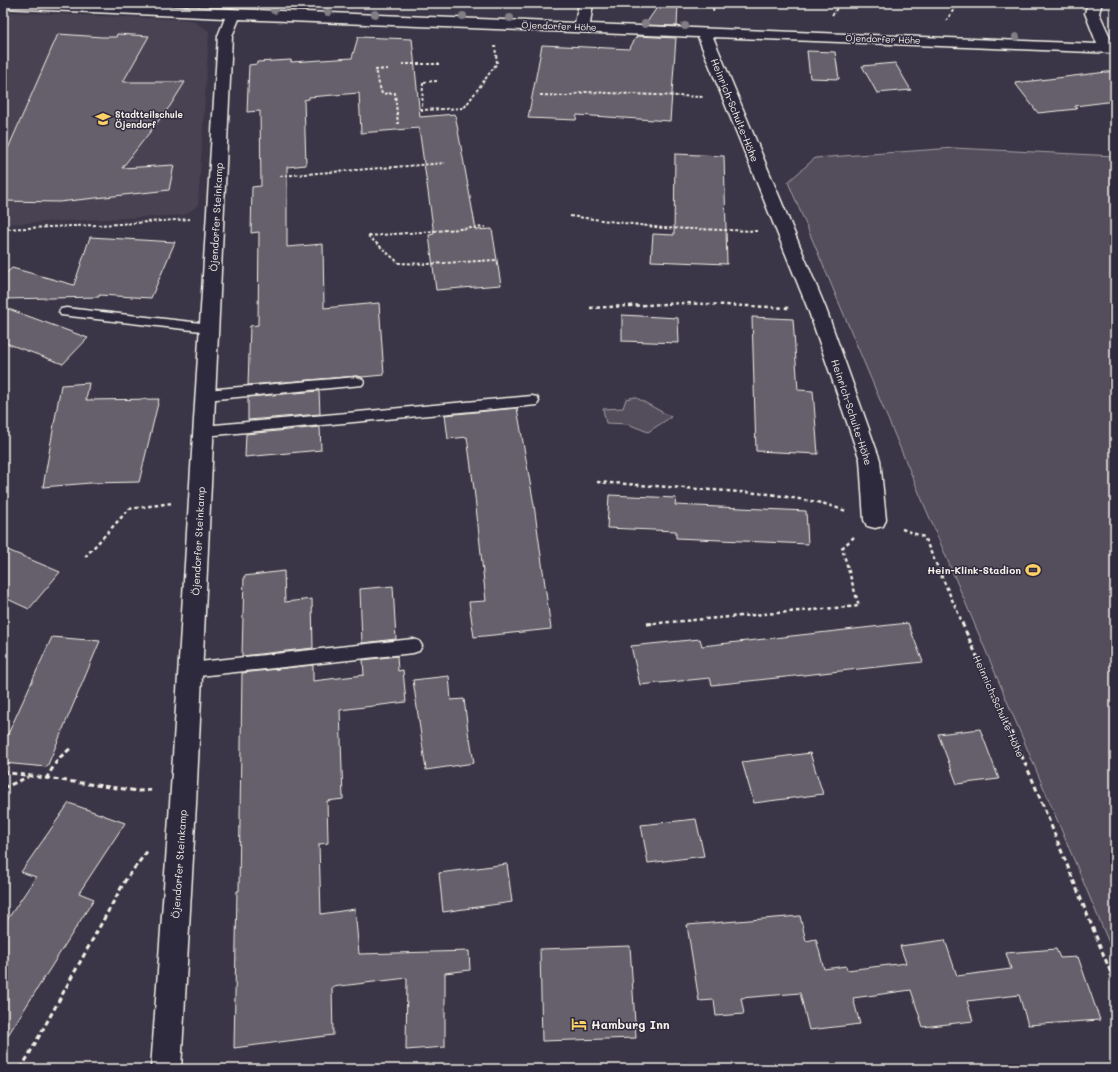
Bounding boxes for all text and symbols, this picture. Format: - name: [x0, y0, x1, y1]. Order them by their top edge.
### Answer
- street label: Öjendorfer Höhe: [521, 19, 597, 33]
- street label: Öjendorfer Höhe: [845, 32, 921, 46]
- street label: Heinrich-Schulte-Höhe: [708, 56, 762, 164]
- place label: Stadtteilschule Öjendorf: [115, 109, 183, 130]
- school or university icon: Stadtteilschule Öjendorf: [94, 110, 112, 128]
- street label: Öjendorfer Steinkamp: [206, 162, 226, 272]
- street label: Heinrich-Schulte-Höhe: [828, 357, 876, 467]
- street label: Öjendorfer Steinkamp: [188, 486, 208, 596]
- sports icon: Hein-Klink-Stadion: [1024, 561, 1042, 579]
- place label: Hein-Klink-Stadion: [927, 563, 1021, 577]
- street label: Heinrich-Schulte-Höhe: [970, 653, 1028, 759]
- street label: Öjendorfer Steinkamp: [168, 809, 190, 919]
- hotel icon: Hamburg Inn: [570, 1015, 588, 1033]
- place label: Hamburg Inn: [591, 1016, 670, 1032]

